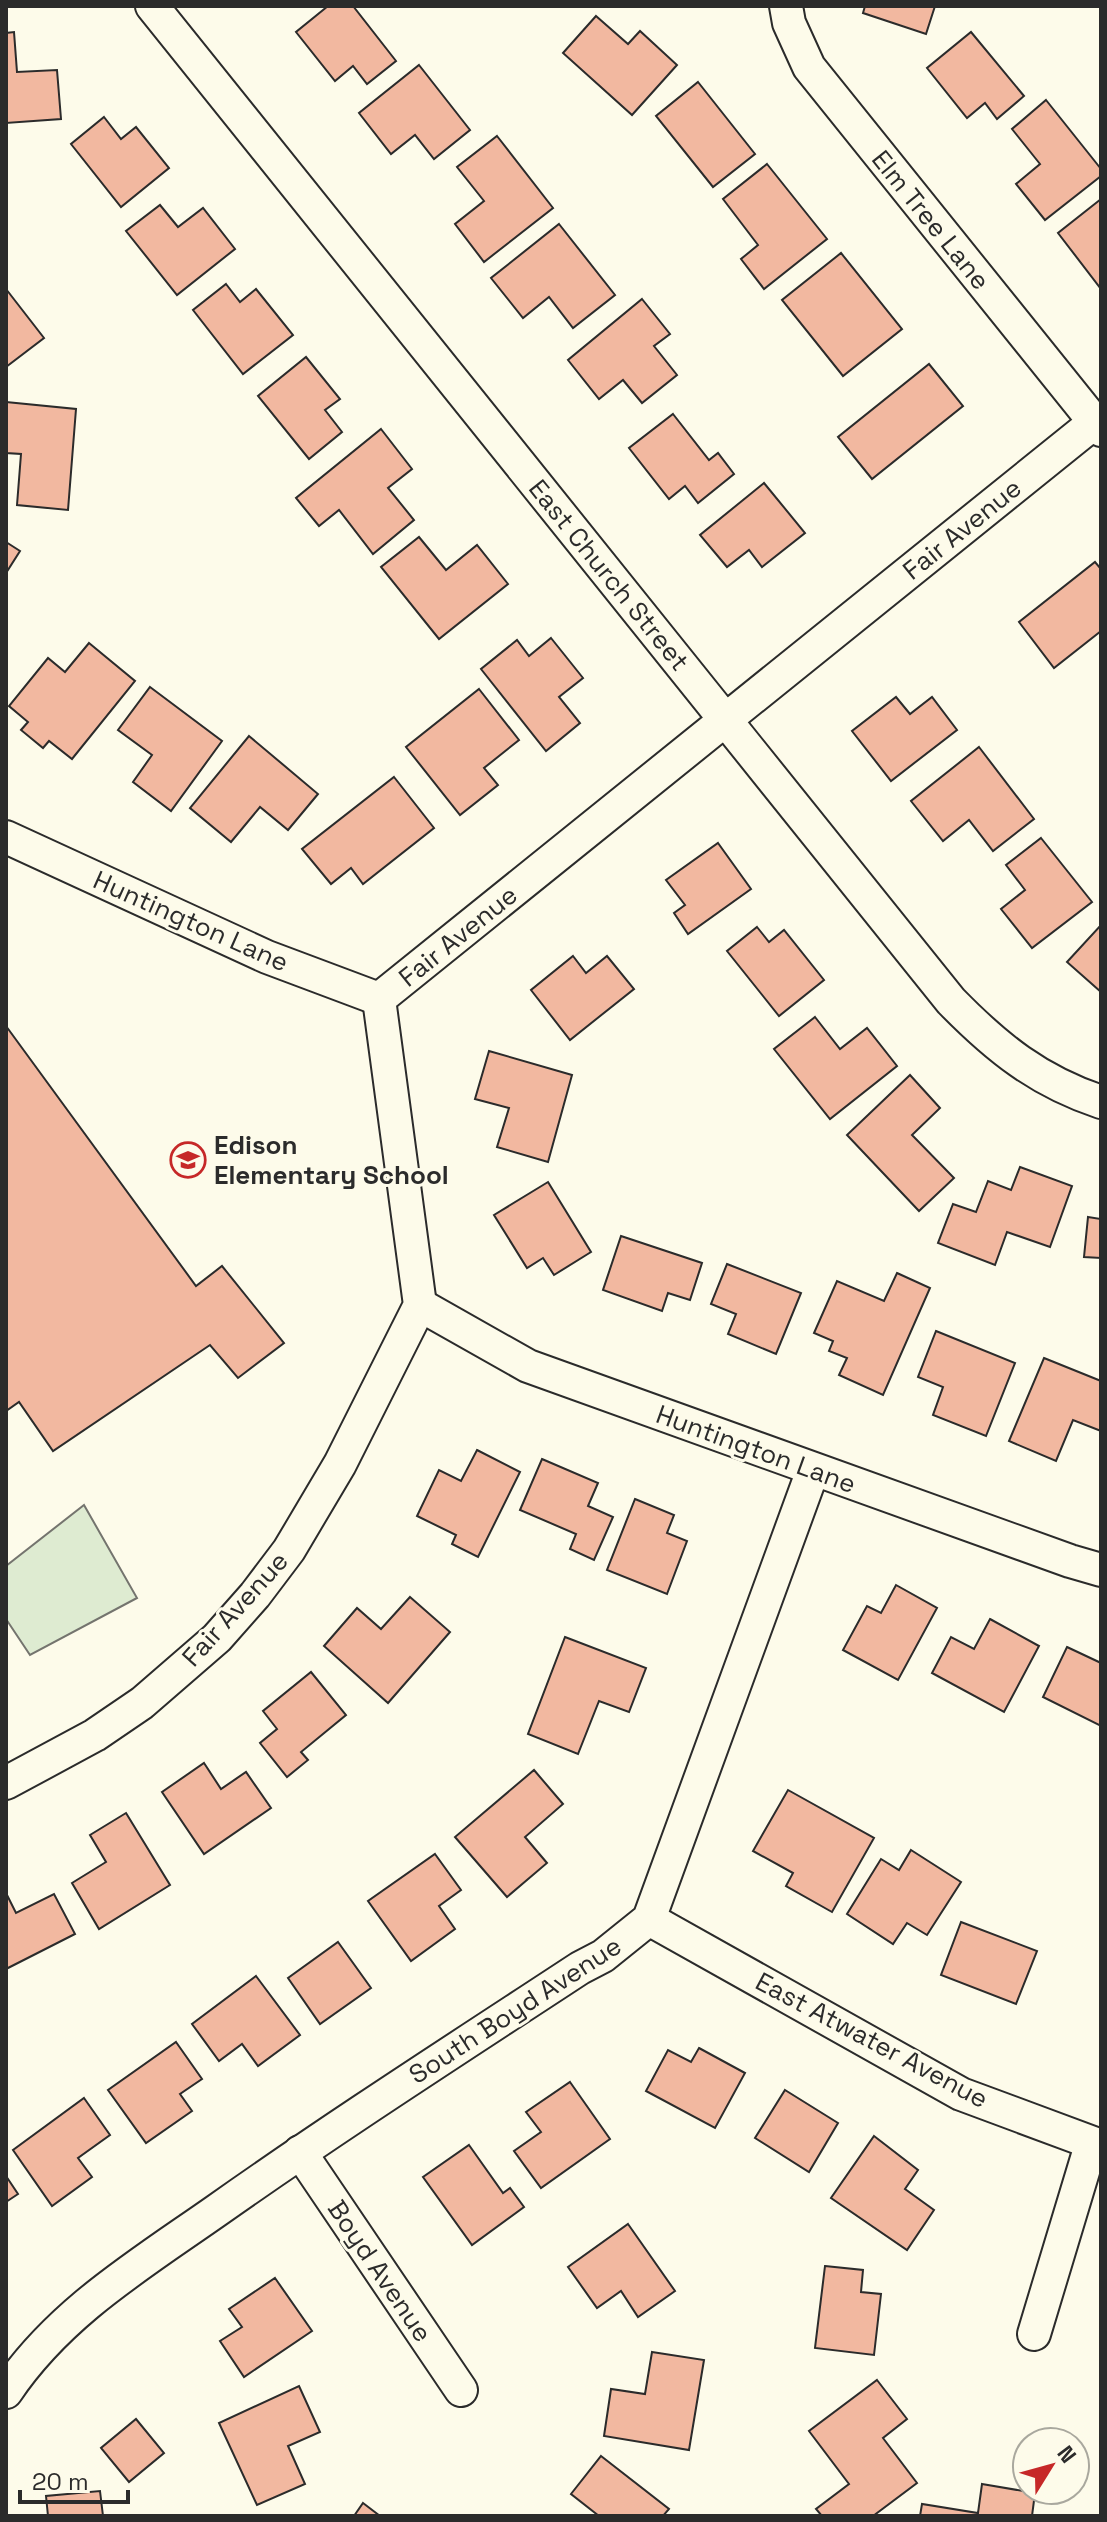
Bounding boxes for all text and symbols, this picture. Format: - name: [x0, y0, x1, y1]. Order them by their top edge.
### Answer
- street label: Elm Tree Lane: [864, 143, 998, 297]
- street label: Fair Avenue: [896, 471, 1028, 587]
- street label: East Church Street: [521, 472, 697, 678]
- street label: Huntington Lane: [88, 863, 294, 979]
- street label: Fair Avenue: [392, 878, 524, 994]
- place label: Edison Elementary School: [214, 1128, 449, 1192]
- school or university icon: Edison Elementary School: [169, 1141, 207, 1179]
- street label: Huntington Lane: [651, 1397, 861, 1501]
- street label: Fair Avenue: [174, 1544, 296, 1674]
- street label: South Boyd Avenue: [402, 1929, 628, 2091]
- street label: East Atwater Avenue: [750, 1964, 994, 2116]
- street label: Boyd Avenue: [320, 2193, 440, 2349]
- north arrow: [1011, 2426, 1091, 2506]
- text: N: [1051, 2440, 1083, 2468]
- scale bar: [20, 2454, 128, 2504]
- text: 20 m: [32, 2466, 89, 2497]

